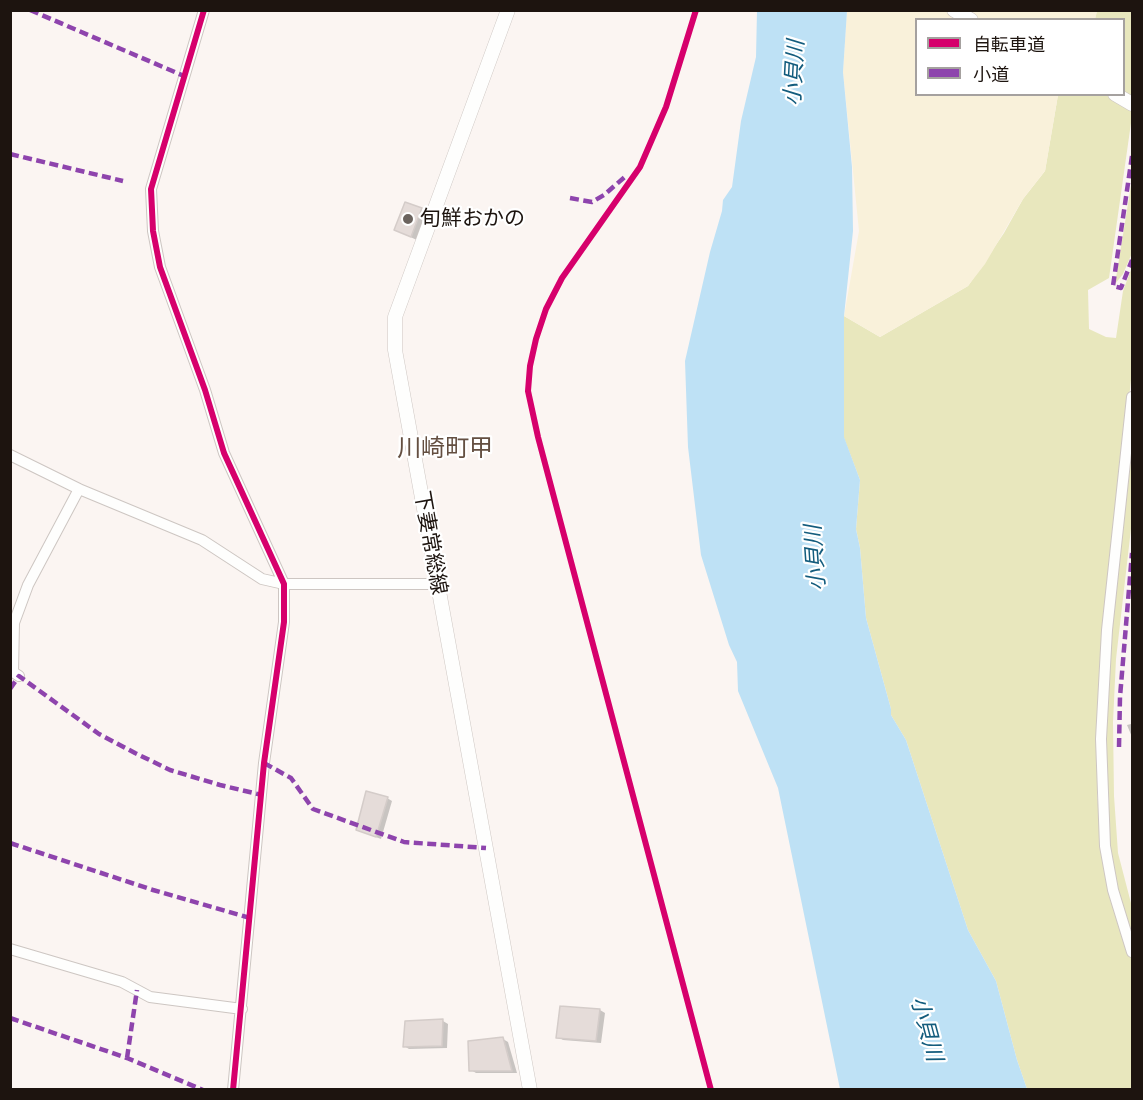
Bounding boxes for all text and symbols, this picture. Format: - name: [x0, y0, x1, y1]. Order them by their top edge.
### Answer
- legend: [915, 18, 1125, 96]
- text: 自転車道: [973, 34, 1045, 56]
- water label: 小貝川: [780, 39, 810, 107]
- text: 小道: [973, 64, 1009, 86]
- place label: 旬鮮おかの: [420, 206, 525, 232]
- marker: 旬鮮おかの: [401, 212, 415, 226]
- district label: 川崎町甲: [397, 435, 493, 463]
- street label: 下妻常総線: [408, 489, 452, 597]
- water label: 小貝川: [801, 524, 831, 592]
- water label: 小貝川: [905, 994, 947, 1064]

